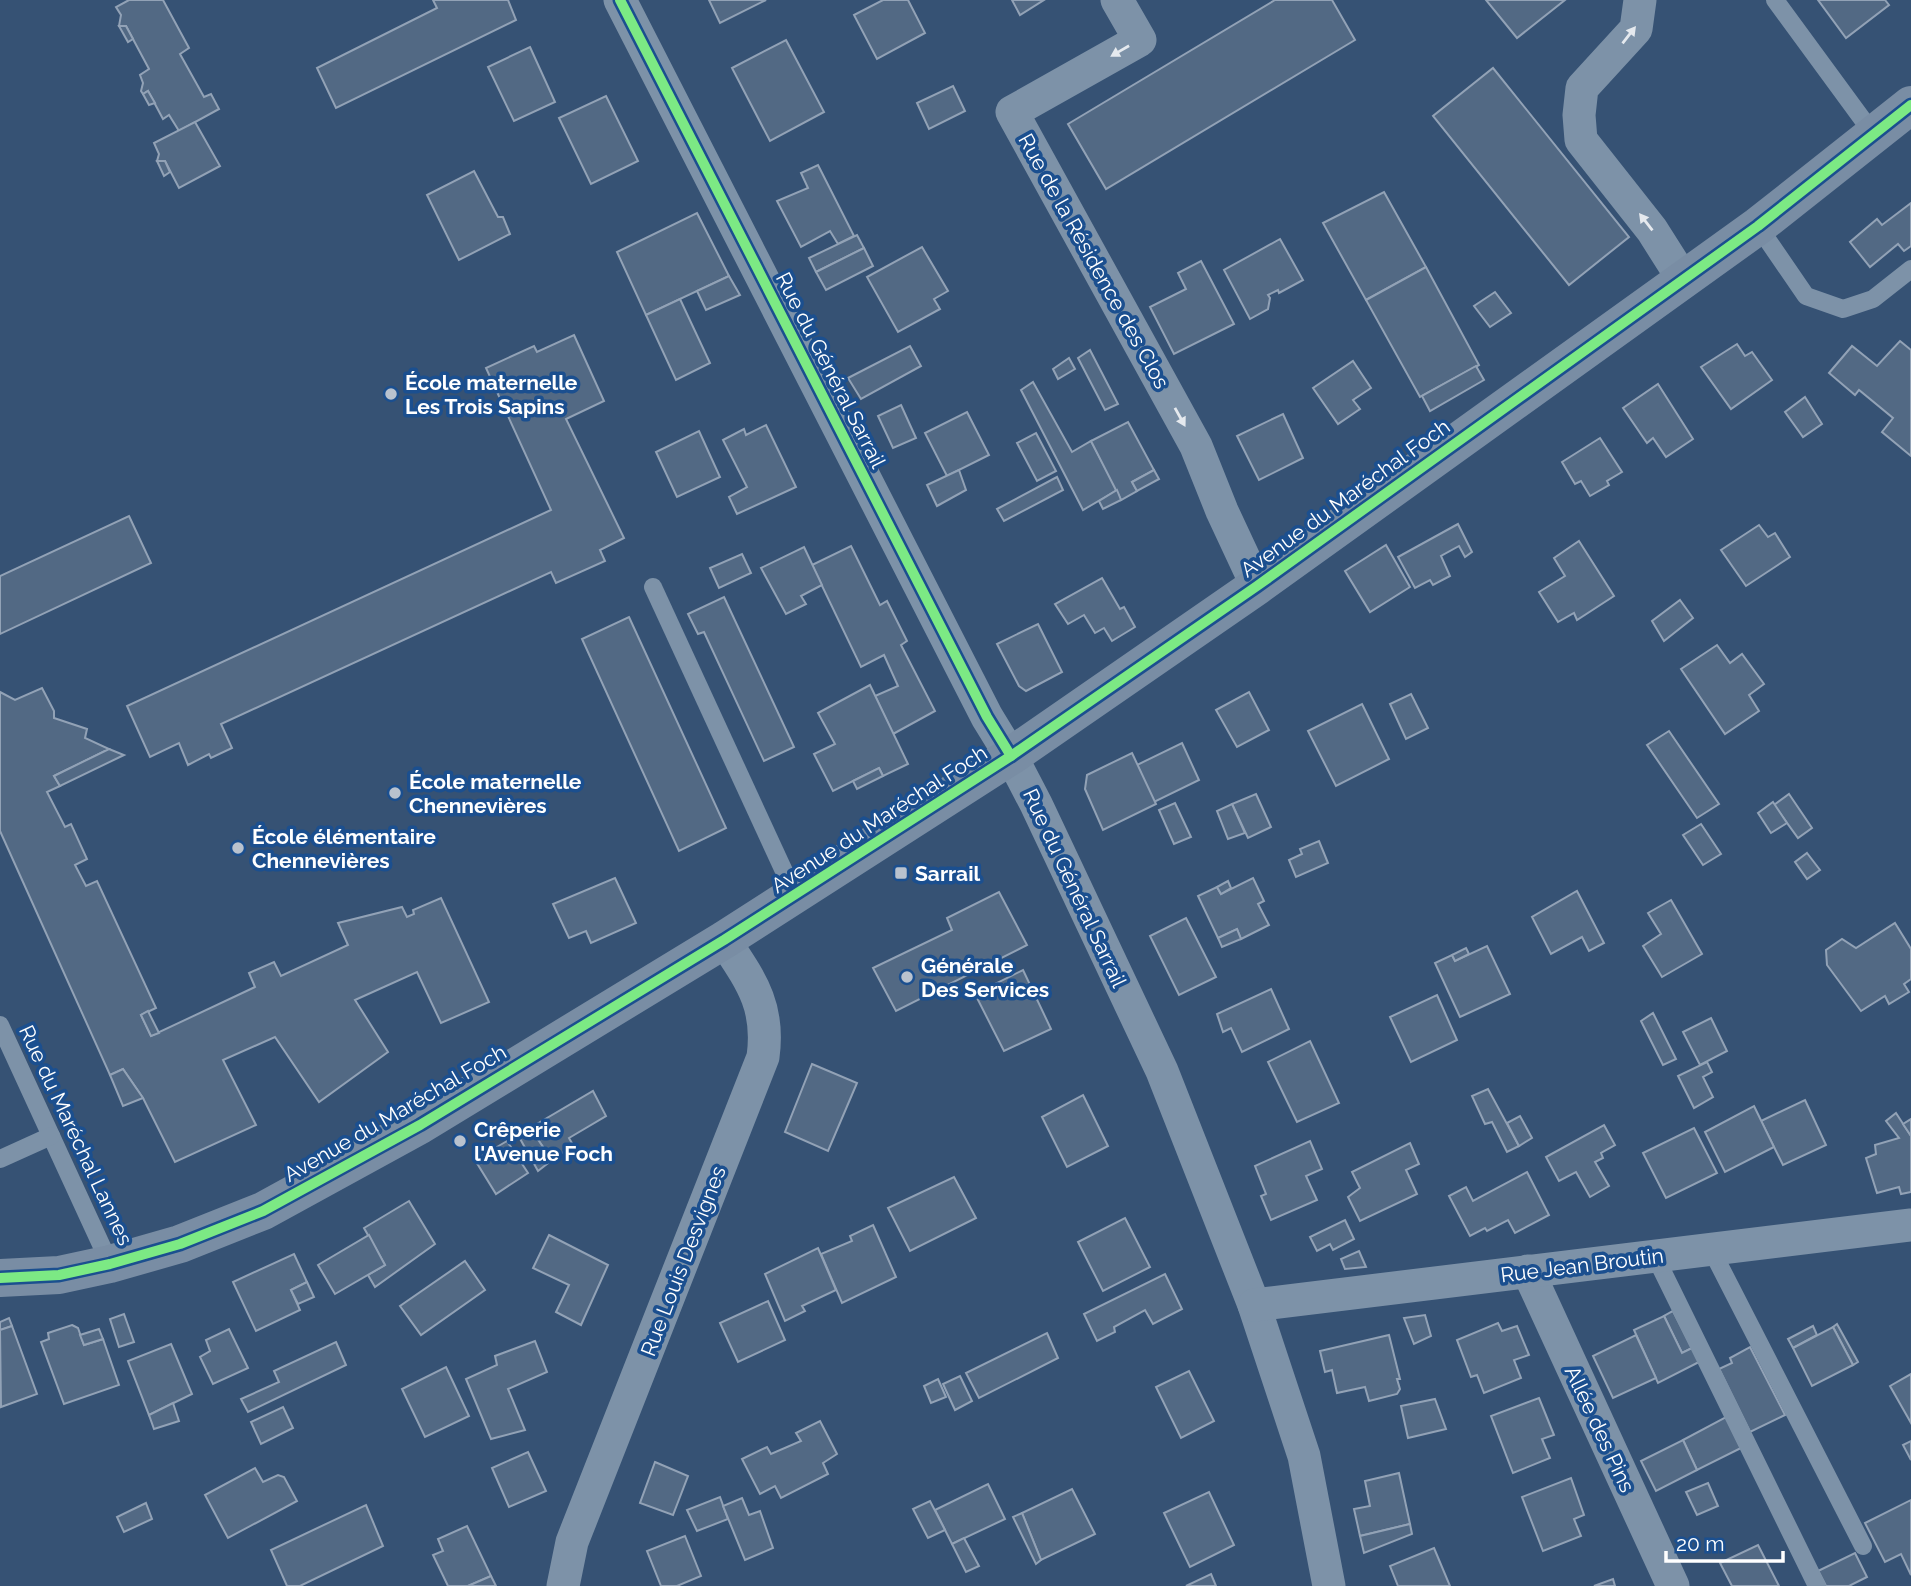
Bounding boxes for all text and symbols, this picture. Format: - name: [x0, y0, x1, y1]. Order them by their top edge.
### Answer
- one-way arrow: [1622, 25, 1636, 44]
- one-way arrow: [1110, 45, 1130, 57]
- street label: Rue de la Résidence des Clos: [1013, 129, 1175, 393]
- one-way arrow: [1639, 213, 1653, 231]
- street label: Rue du Général Sarrail: [771, 268, 891, 472]
- place label: École maternelle Les Trois Sapins: [405, 370, 578, 419]
- marker: École maternelle Les Trois Sapins: [383, 386, 399, 402]
- one-way arrow: [1174, 407, 1186, 427]
- street label: Avenue du Maréchal Foch: [1235, 414, 1455, 582]
- street label: Avenue du Maréchal Foch: [766, 740, 992, 898]
- place label: École maternelle Chennevières: [409, 769, 582, 818]
- marker: École maternelle Chennevières: [387, 785, 403, 801]
- street label: Rue du Général Sarrail: [1018, 785, 1132, 992]
- place label: École élémentaire Chennevières: [252, 824, 436, 873]
- marker: École élémentaire Chennevières: [230, 840, 246, 856]
- place label: Sarrail: [915, 861, 980, 886]
- marker: Sarrail: [893, 865, 909, 881]
- place label: Générale Des Services: [921, 953, 1049, 1002]
- marker: Générale Des Services: [899, 969, 915, 985]
- street label: Rue du Maréchal Lannes: [14, 1021, 138, 1249]
- street label: Avenue du Maréchal Foch: [279, 1039, 511, 1187]
- place label: Crêperie l'Avenue Foch: [474, 1117, 613, 1166]
- marker: Crêperie l'Avenue Foch: [452, 1133, 468, 1149]
- street label: Rue Louis Desvignes: [635, 1162, 731, 1360]
- street label: Rue Jean Broutin: [1499, 1243, 1665, 1287]
- street label: Allée des Pins: [1560, 1362, 1640, 1496]
- scale bar: [1666, 1520, 1783, 1564]
- text: 20 m: [1676, 1531, 1724, 1556]

